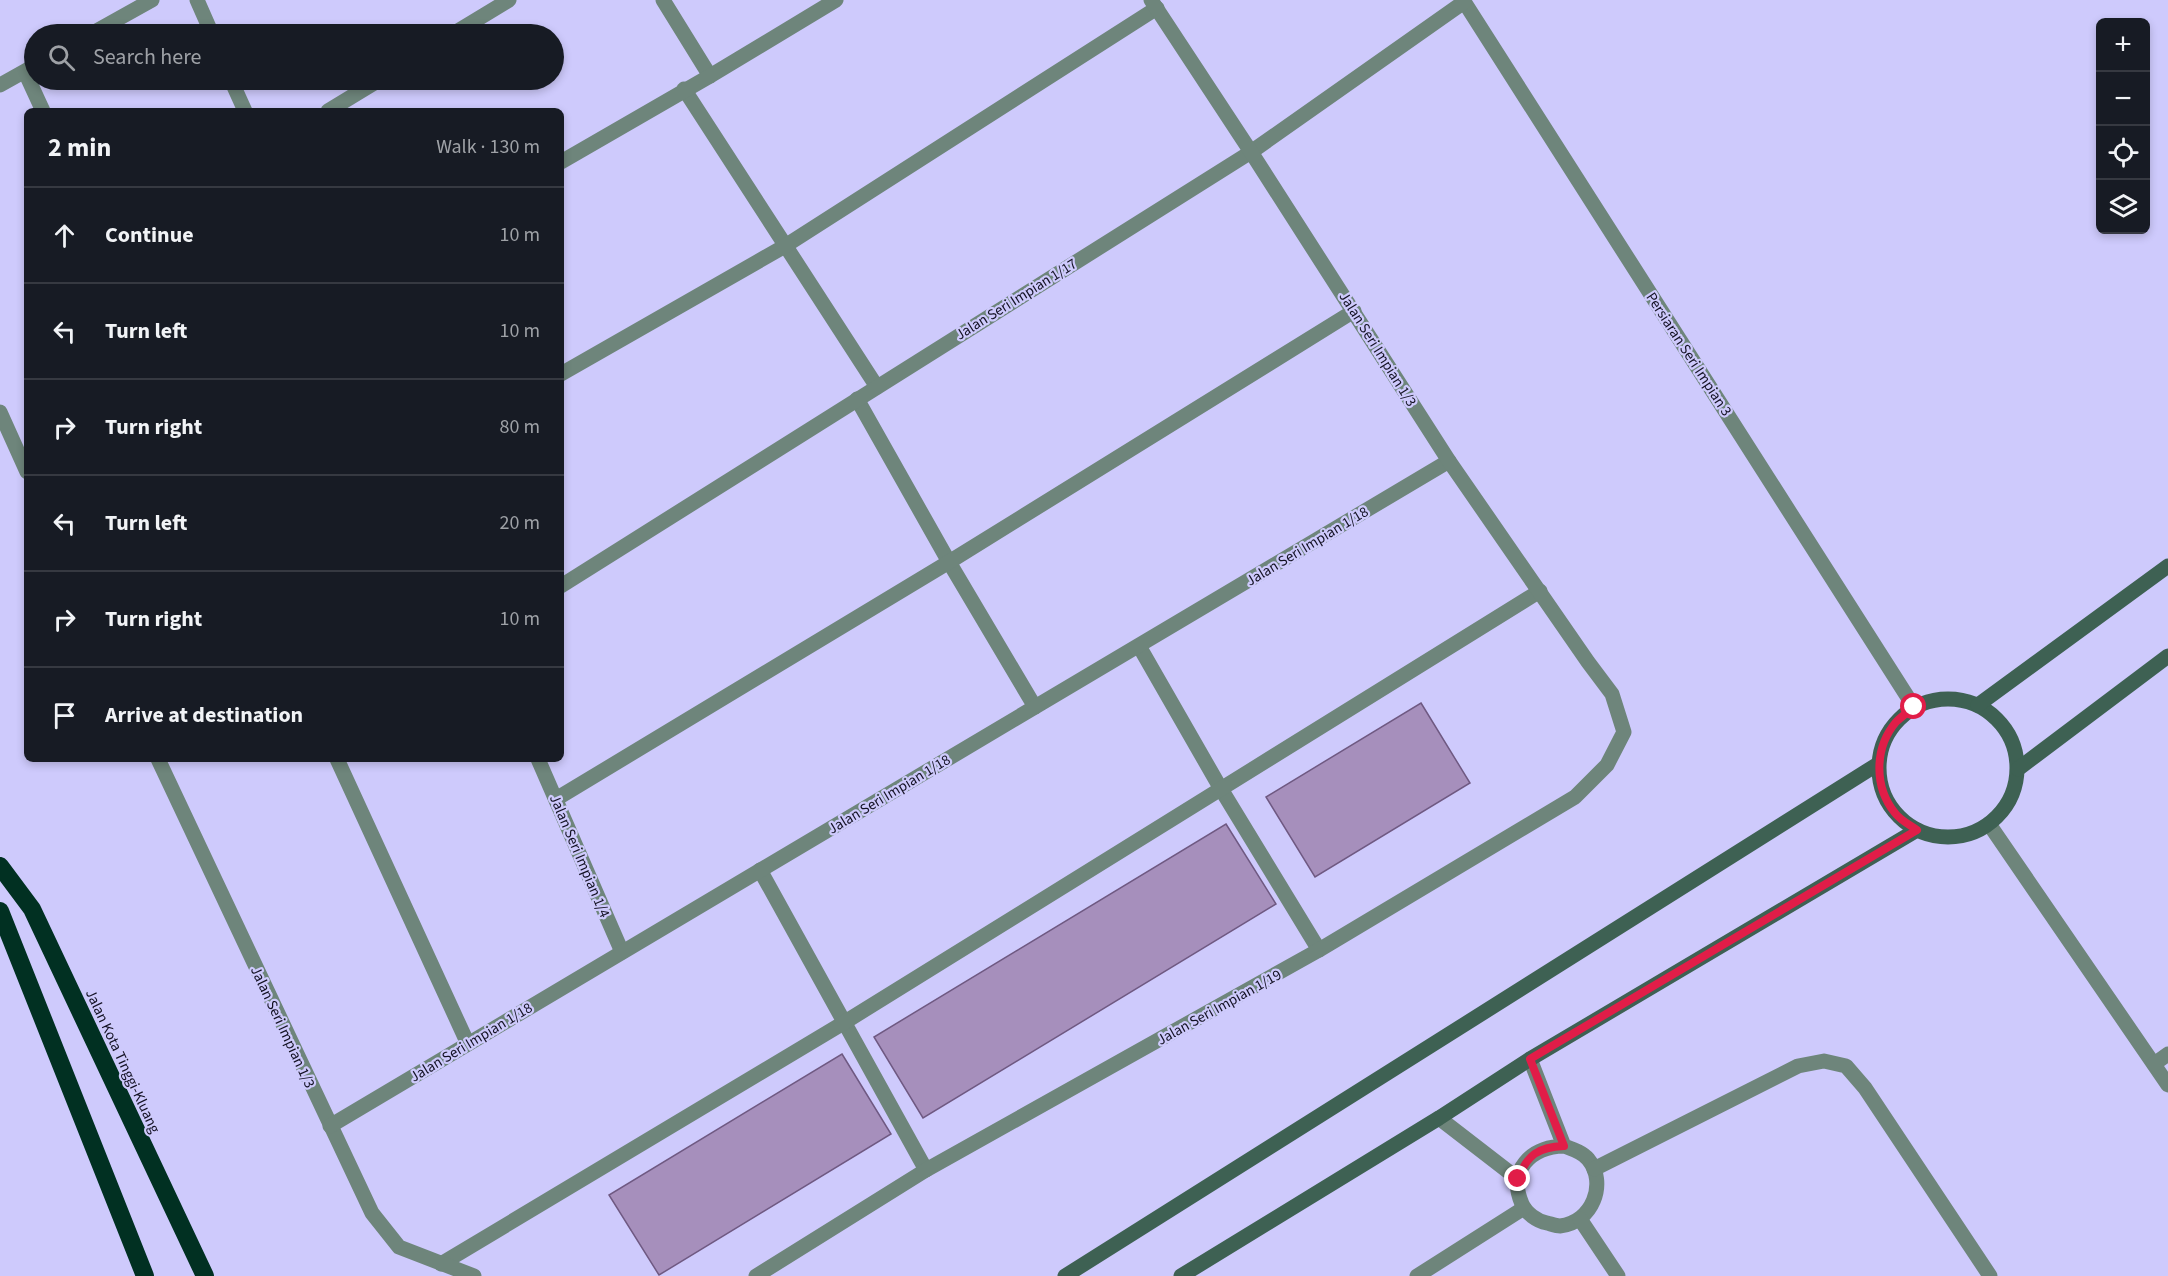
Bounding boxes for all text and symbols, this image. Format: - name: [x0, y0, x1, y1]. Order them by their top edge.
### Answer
- map controls: [2096, 18, 2150, 234]
- button: +: [2096, 18, 2150, 72]
- search box: [24, 24, 564, 90]
- icon: search: [45, 41, 78, 74]
- text: Search here: [93, 41, 201, 73]
- button: −: [2096, 72, 2150, 126]
- button: locate: [2096, 126, 2150, 180]
- text: 2 min: [48, 129, 111, 166]
- text: Walk · 130 m: [436, 133, 540, 161]
- button: layers: [2096, 180, 2150, 234]
- icon: ahead: [48, 219, 81, 252]
- text: Continue: [105, 219, 194, 251]
- text: 10 m: [500, 221, 540, 249]
- street label: Jalan Seri Impian 1/17: [952, 254, 1081, 345]
- street label: Jalan Seri Impian 1/3: [1334, 288, 1421, 411]
- street label: Persiaran Seri Impian 3: [1641, 288, 1737, 420]
- icon: left: [48, 315, 81, 348]
- text: Turn left: [105, 315, 187, 347]
- text: 10 m: [500, 317, 540, 345]
- icon: right: [48, 411, 81, 444]
- text: Turn right: [105, 411, 202, 443]
- text: 80 m: [500, 413, 540, 441]
- street label: Jalan Seri Impian 1/18: [1242, 502, 1372, 591]
- icon: left: [48, 507, 81, 540]
- text: Turn left: [105, 507, 187, 539]
- text: 20 m: [500, 509, 540, 537]
- icon: right: [48, 603, 81, 636]
- text: Turn right: [105, 603, 202, 635]
- text: 10 m: [500, 605, 540, 633]
- route start: [1900, 693, 1926, 719]
- icon: arrive: [48, 699, 81, 732]
- text: Arrive at destination: [105, 699, 303, 731]
- street label: Jalan Seri Impian 1/18: [824, 750, 954, 839]
- street label: Jalan Seri Impian 1/4: [544, 791, 615, 922]
- street label: Jalan Seri Impian 1/3: [245, 963, 320, 1091]
- street label: Jalan Seri Impian 1/19: [1153, 964, 1285, 1050]
- street label: Jalan Kota Tinggi-Kluang: [80, 986, 165, 1137]
- street label: Jalan Seri Impian 1/18: [406, 998, 536, 1087]
- route end: [1504, 1165, 1530, 1191]

